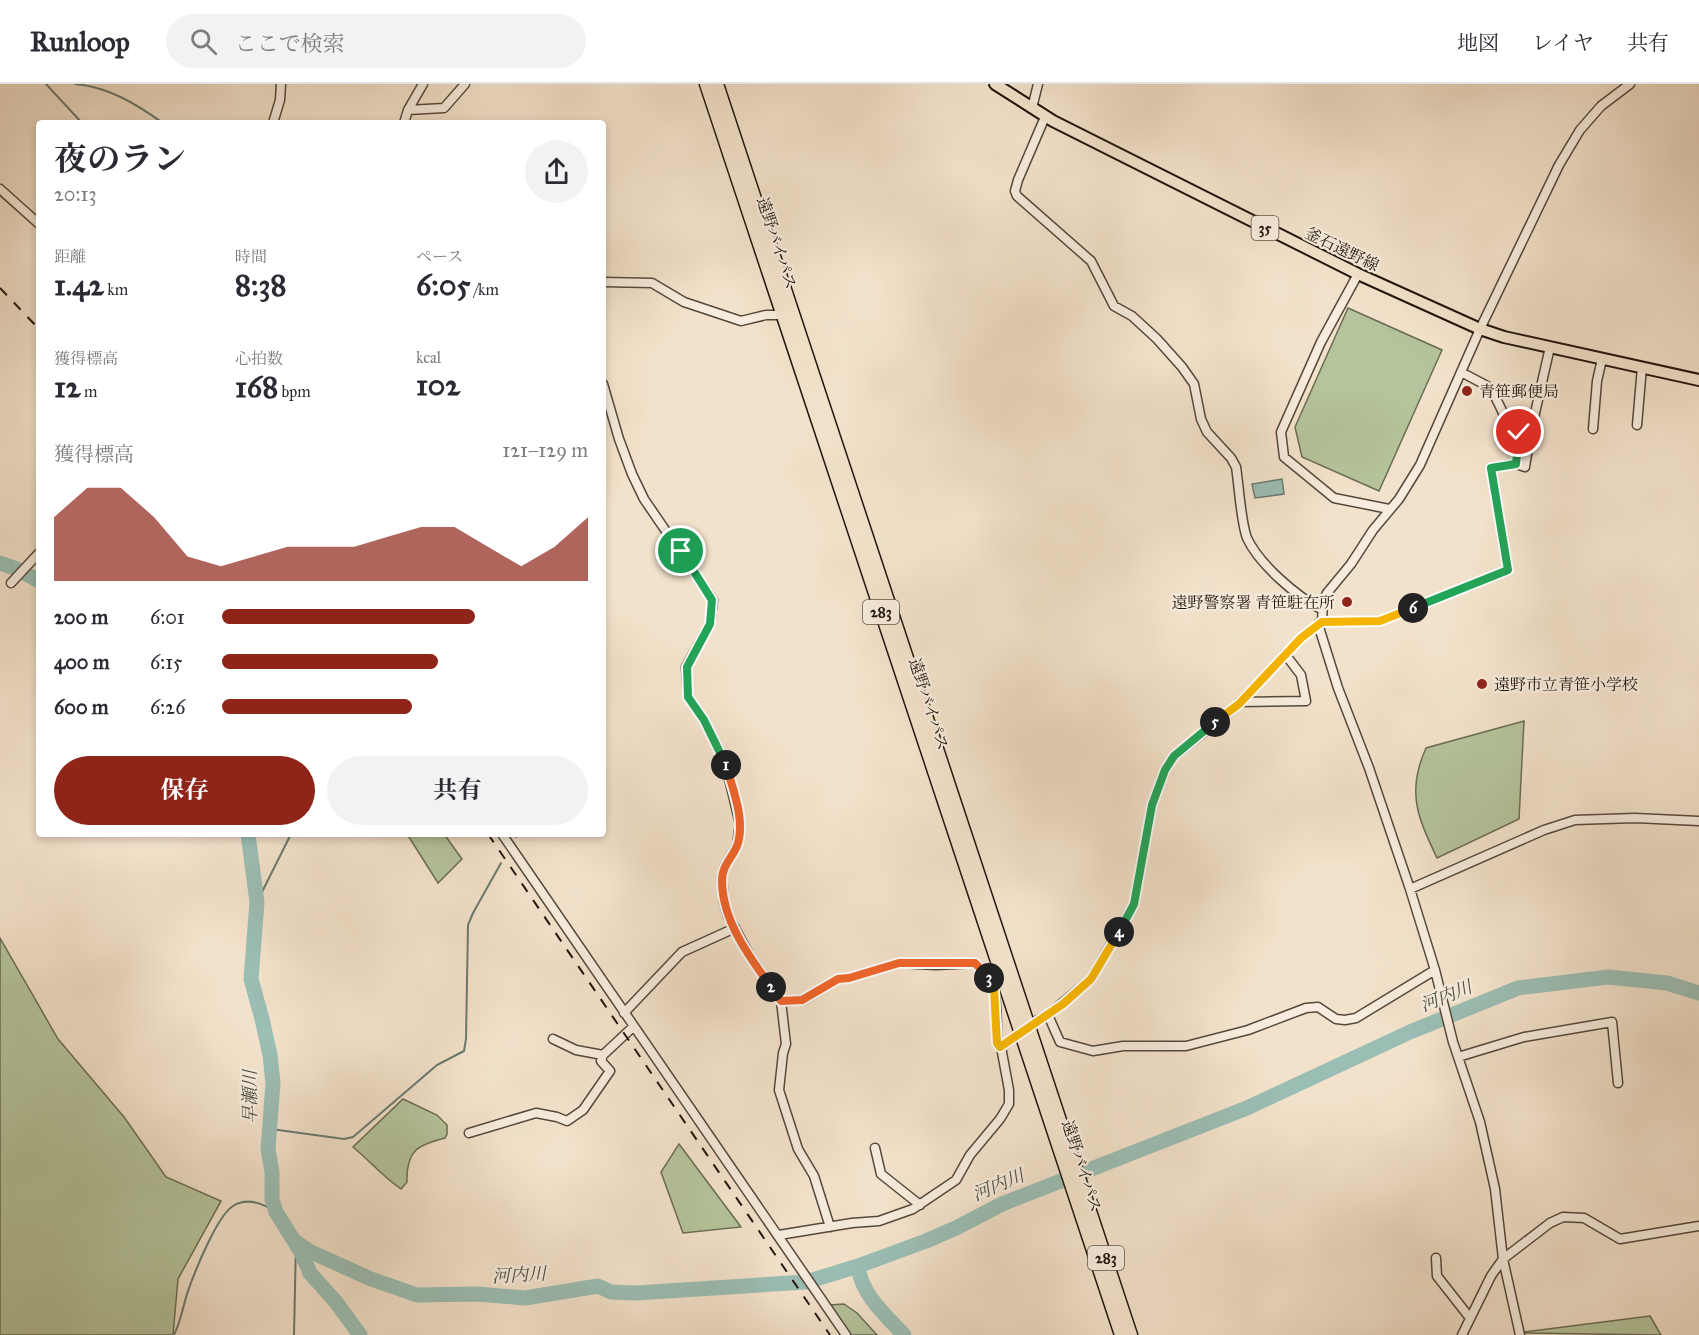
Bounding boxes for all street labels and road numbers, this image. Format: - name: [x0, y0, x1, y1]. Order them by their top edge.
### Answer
- street label: 遠野バイパス: [753, 195, 801, 291]
- road number: 35: [1252, 216, 1278, 240]
- street label: 釜石遠野線: [1302, 223, 1382, 275]
- road number: 283: [863, 600, 899, 624]
- street label: 遠野バイパス: [905, 656, 953, 752]
- street label: 遠野バイパス: [1058, 1118, 1106, 1214]
- road number: 283: [1088, 1246, 1124, 1270]

